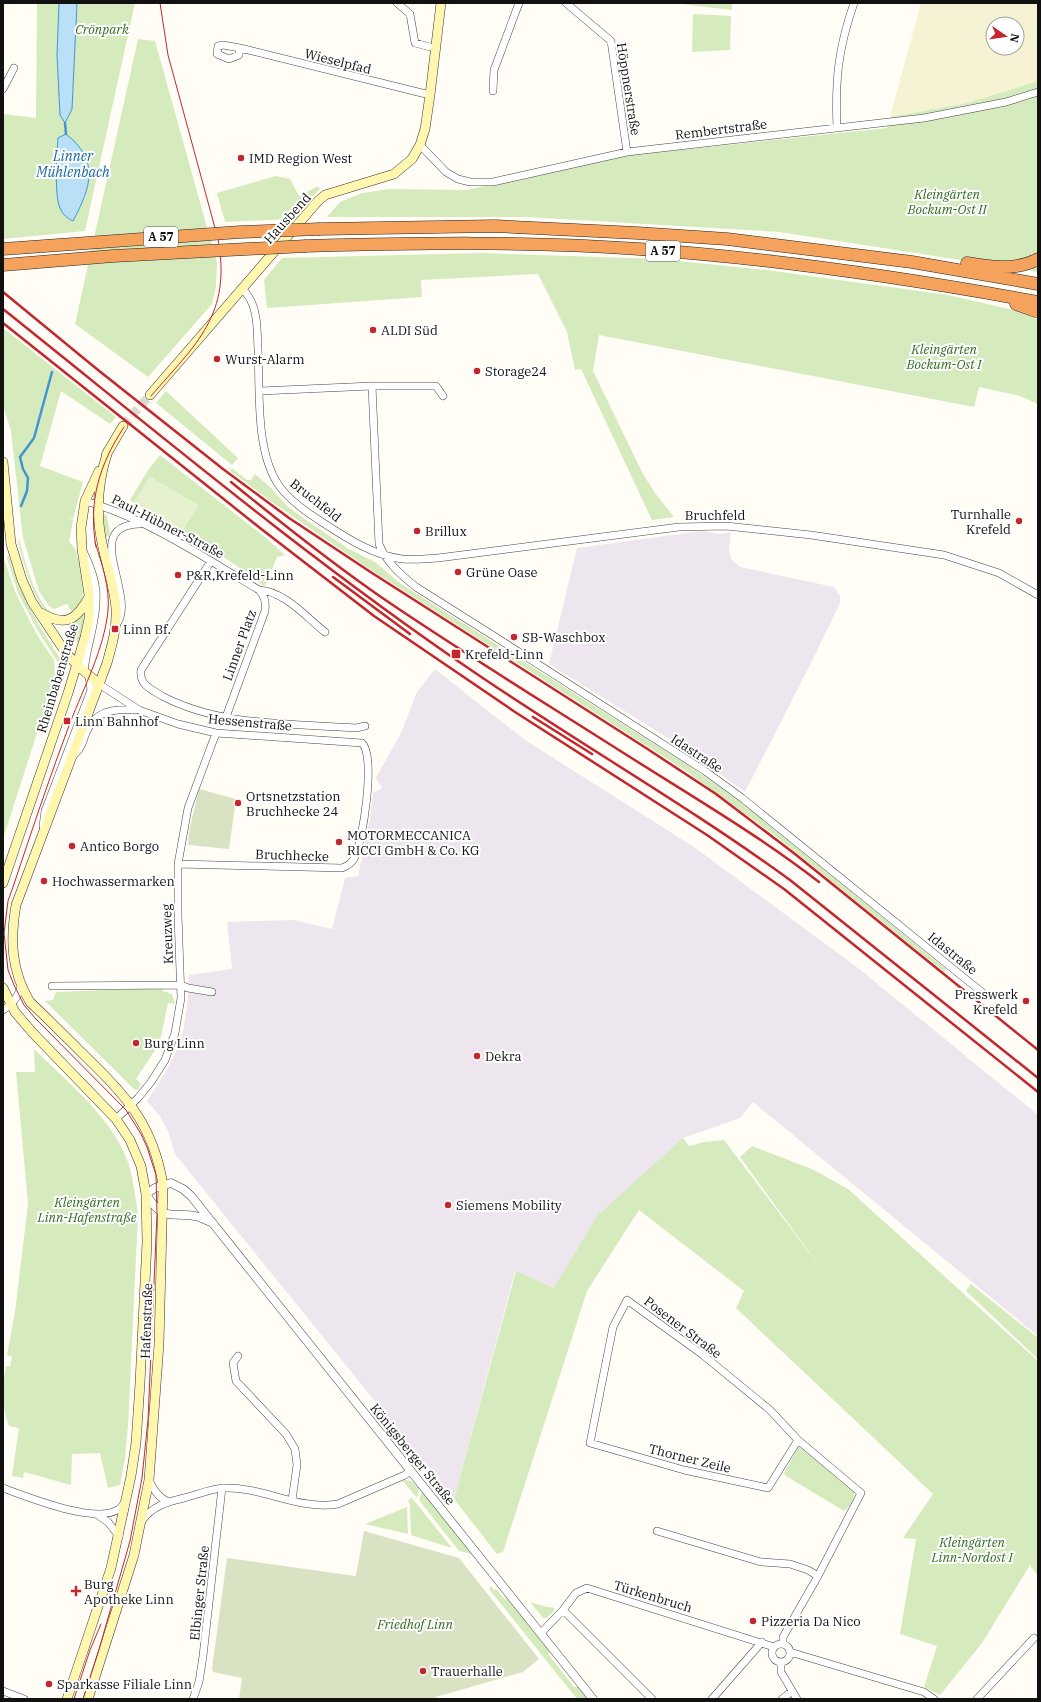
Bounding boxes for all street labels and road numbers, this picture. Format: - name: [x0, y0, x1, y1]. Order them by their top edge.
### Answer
- street label: Höppnerstraße: [613, 42, 644, 137]
- street label: Wieselpfad: [303, 45, 373, 78]
- street label: Rembertstraße: [674, 115, 768, 144]
- street label: Hausbend: [260, 189, 315, 247]
- road number: A 57: [144, 227, 178, 247]
- road number: A 57: [646, 241, 680, 261]
- street label: Bruchfeld: [287, 475, 345, 526]
- street label: Paul-Hübner-Straße: [109, 491, 227, 562]
- street label: Bruchfeld: [685, 507, 745, 524]
- street label: Linner Platz: [219, 607, 260, 683]
- street label: Rheinbabenstraße: [33, 621, 82, 735]
- street label: Hessenstraße: [207, 710, 293, 735]
- street label: Idastraße: [668, 730, 726, 776]
- street label: Bruchhecke: [255, 846, 329, 865]
- street label: Kreuzweg: [158, 903, 177, 965]
- street label: Idastraße: [925, 928, 981, 978]
- street label: Hafenstraße: [137, 1283, 156, 1359]
- street label: Posener Straße: [640, 1293, 725, 1362]
- street label: Königsberger Straße: [366, 1400, 459, 1509]
- street label: Thorner Zeile: [647, 1440, 733, 1477]
- street label: Elbinger Straße: [186, 1545, 213, 1641]
- street label: Türkenbruch: [611, 1576, 694, 1617]

